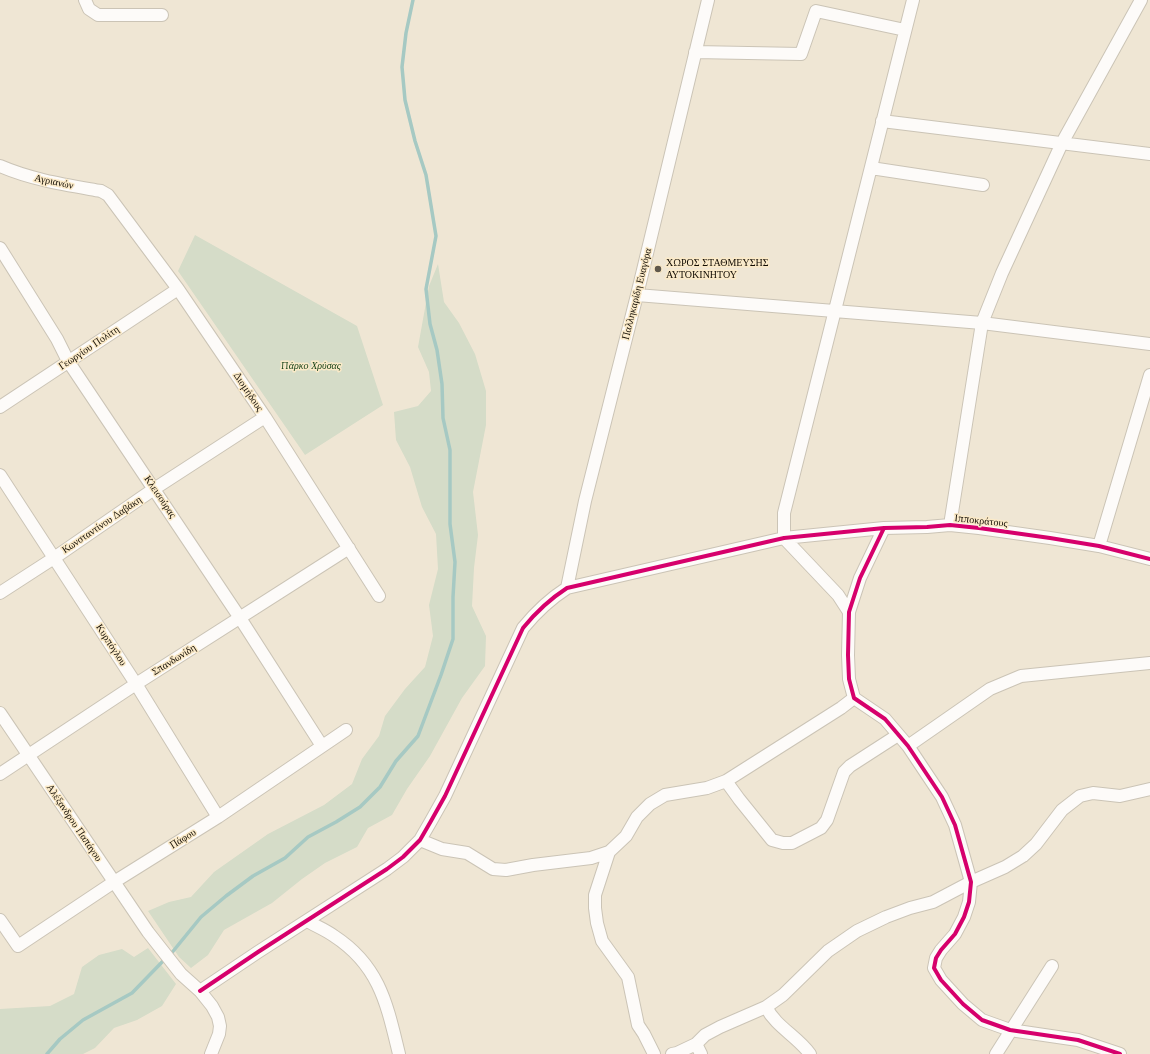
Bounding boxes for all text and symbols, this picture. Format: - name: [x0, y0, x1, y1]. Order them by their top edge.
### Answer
- street label: Αγριανών: [33, 172, 75, 192]
- street label: Παλληκαρίδη Ευαγόρα: [620, 247, 654, 341]
- place label: ΧΩΡΟΣ ΣΤΑΘΜΕΥΣΗΣ ΑΥΤΟΚΙΝΗΤΟΥ: [666, 257, 769, 280]
- marker: ΧΩΡΟΣ ΣΤΑΘΜΕΥΣΗΣ ΑΥΤΟΚΙΝΗΤΟΥ: [653, 264, 663, 274]
- street label: Γεωργίου Πολίτη: [56, 323, 122, 373]
- park label: Πάρκο Χρύσας: [281, 360, 341, 372]
- street label: Διομήδους: [231, 370, 265, 414]
- street label: Κλεισούρας: [141, 474, 179, 520]
- street label: Κωνσταντίνου Δαβάκη: [60, 494, 144, 556]
- street label: Ιπποκράτους: [954, 512, 1008, 530]
- street label: Κυρπόγλου: [93, 622, 129, 668]
- street label: Σπανδωνίδη: [150, 642, 198, 678]
- street label: Αλέξανδρου Παπάγου: [44, 782, 104, 864]
- street label: Πάφου: [168, 826, 198, 852]

